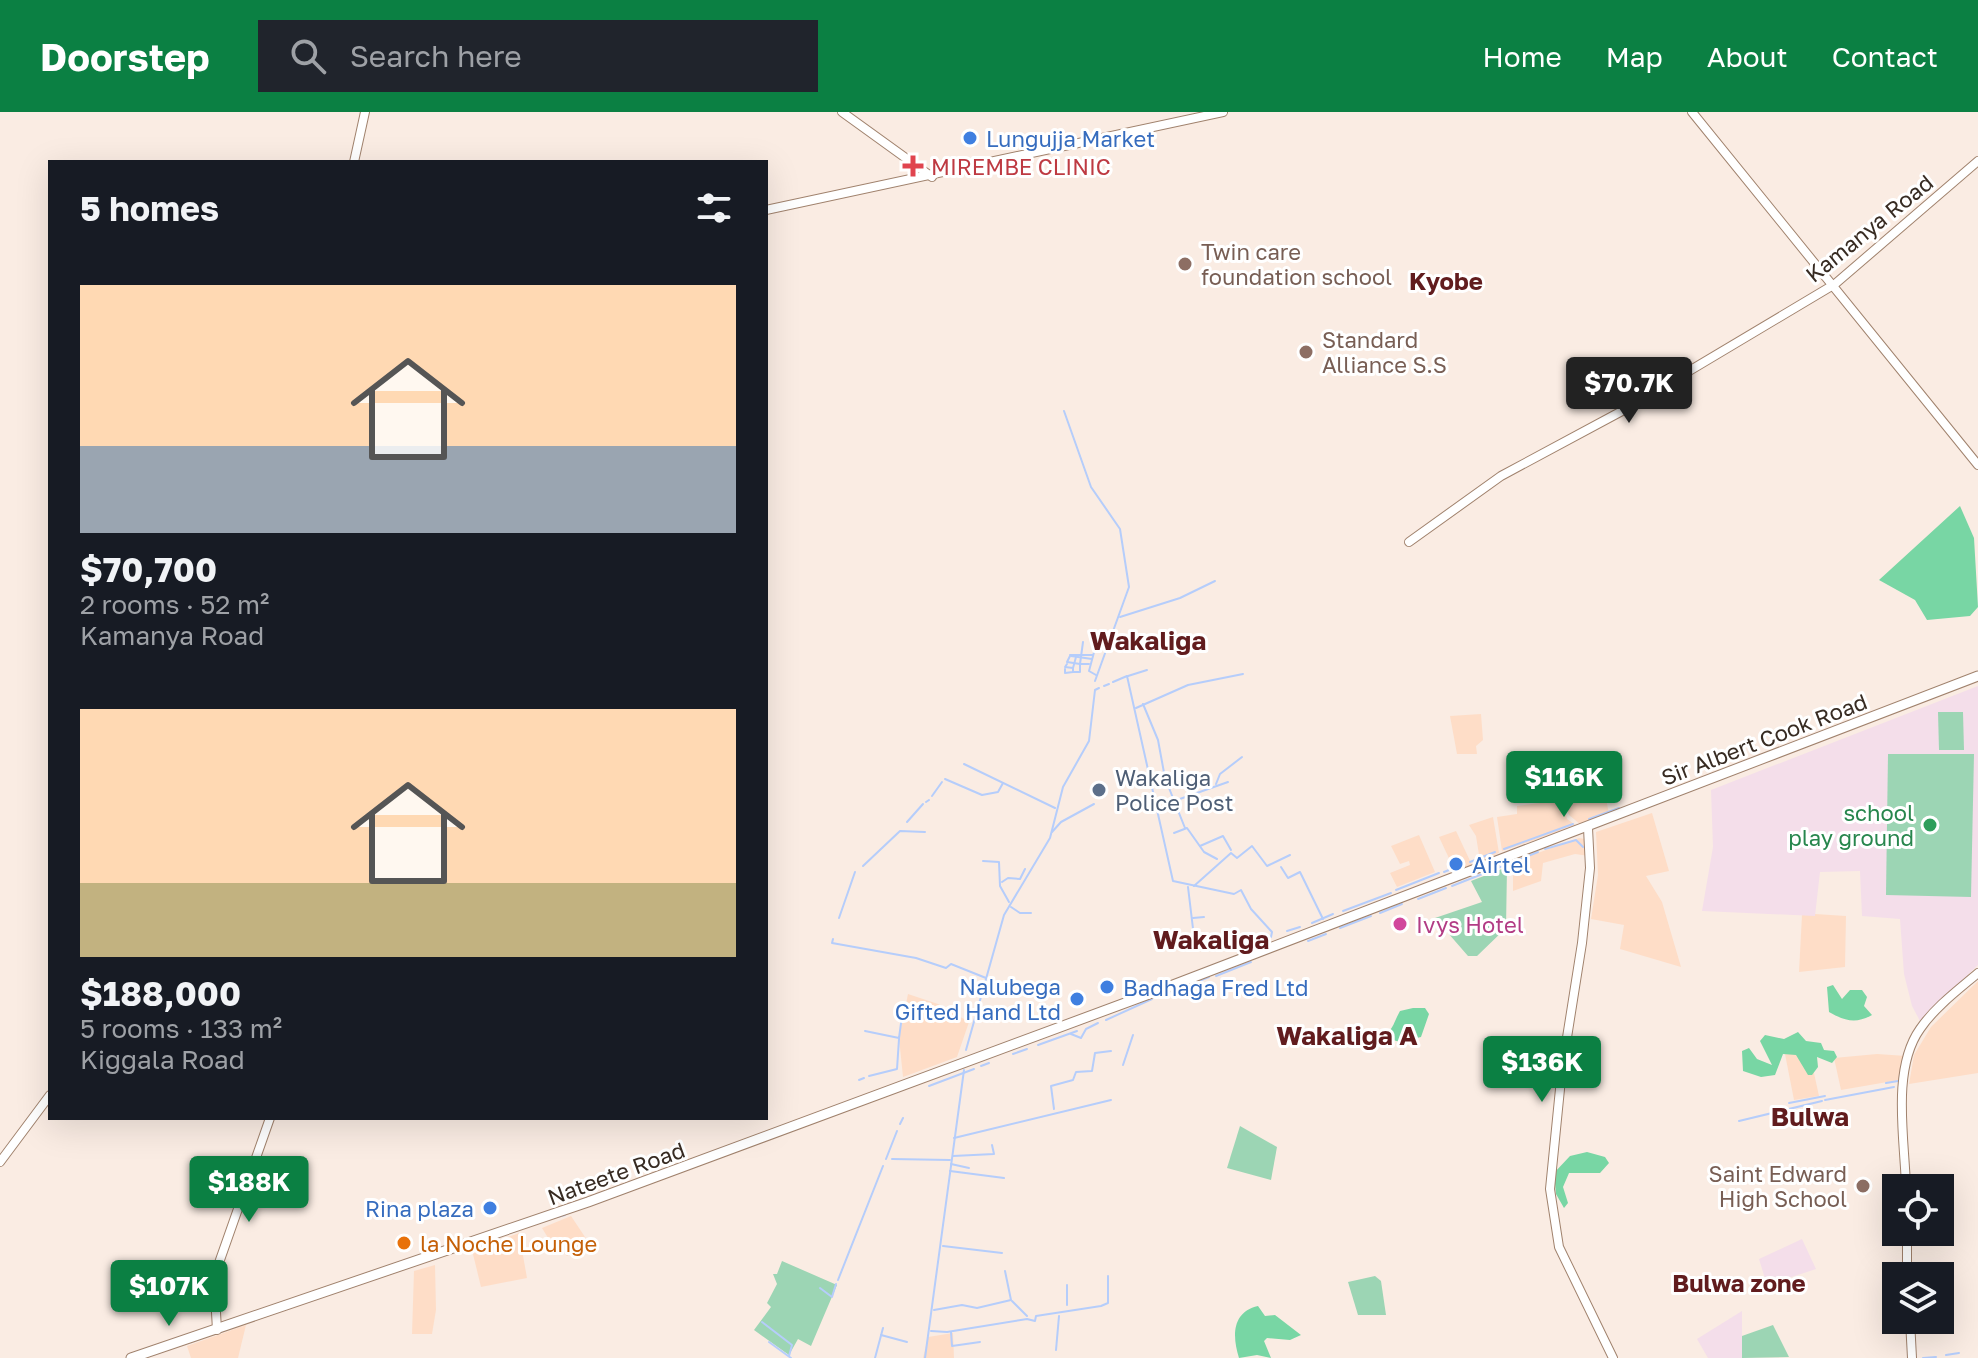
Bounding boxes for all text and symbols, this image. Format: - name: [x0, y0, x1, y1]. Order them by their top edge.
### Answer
- search box: [258, 20, 818, 92]
- text: Doorstep: [40, 34, 210, 79]
- icon: search: [286, 34, 330, 78]
- text: Search here: [350, 38, 522, 74]
- text: Home: [1483, 40, 1562, 73]
- text: Map: [1606, 40, 1663, 73]
- text: About: [1707, 40, 1788, 73]
- text: Contact: [1832, 40, 1938, 73]
- place label: Lungujja Market: [986, 125, 1155, 152]
- marker: Lungujja Market: [961, 129, 979, 147]
- place label: MIREMBE CLINIC: [931, 153, 1111, 180]
- marker: MIREMBE CLINIC: [902, 155, 924, 177]
- street label: Kamanya Road: [1800, 168, 1938, 288]
- icon: filters: [692, 186, 736, 230]
- text: 5 homes: [80, 188, 219, 228]
- place label: Twin care foundation school: [1201, 238, 1392, 290]
- marker: Twin care foundation school: [1176, 255, 1194, 273]
- district label: Kyobe: [1409, 266, 1483, 295]
- place label: Standard Alliance S.S: [1322, 326, 1447, 378]
- icon: home: [336, 337, 480, 481]
- marker: Standard Alliance S.S: [1297, 343, 1315, 361]
- pin: $70.7K: [1564, 357, 1694, 425]
- text: $70.7K: [1584, 367, 1674, 398]
- text: $70,700: [80, 549, 217, 589]
- text: 2 rooms · 52 m²: [80, 589, 269, 620]
- text: Kamanya Road: [80, 620, 264, 651]
- district label: Wakaliga: [1090, 625, 1206, 656]
- street label: Sir Albert Cook Road: [1657, 687, 1871, 791]
- pin: $116K: [1508, 751, 1620, 819]
- icon: home: [336, 761, 480, 905]
- text: $116K: [1524, 761, 1604, 792]
- place label: Wakaliga Police Post: [1115, 764, 1233, 816]
- marker: Wakaliga Police Post: [1090, 781, 1108, 799]
- place label: school play ground: [1788, 799, 1914, 851]
- marker: school play ground: [1921, 816, 1939, 834]
- place label: Airtel: [1472, 851, 1530, 878]
- marker: Airtel: [1447, 855, 1465, 873]
- place label: Ivys Hotel: [1416, 911, 1524, 938]
- marker: Ivys Hotel: [1391, 915, 1409, 933]
- district label: Wakaliga: [1153, 924, 1269, 955]
- text: $188,000: [80, 973, 241, 1013]
- place label: Nalubega Gifted Hand Ltd: [895, 973, 1061, 1025]
- place label: Badhaga Fred Ltd: [1123, 974, 1309, 1001]
- marker: Badhaga Fred Ltd: [1098, 978, 1116, 996]
- marker: Nalubega Gifted Hand Ltd: [1068, 990, 1086, 1008]
- text: 5 rooms · 133 m²: [80, 1013, 282, 1044]
- district label: Wakaliga A: [1276, 1020, 1418, 1051]
- pin: $136K: [1486, 1036, 1598, 1104]
- text: Kiggala Road: [80, 1044, 245, 1075]
- text: $136K: [1501, 1046, 1583, 1077]
- district label: Bulwa: [1771, 1101, 1849, 1132]
- street label: Nateete Road: [544, 1136, 688, 1210]
- pin: $188K: [193, 1156, 305, 1224]
- place label: Saint Edward High School: [1709, 1160, 1847, 1212]
- text: $188K: [208, 1166, 290, 1197]
- map controls: [1882, 1174, 1954, 1334]
- button: locate: [1882, 1174, 1954, 1246]
- marker: Saint Edward High School: [1854, 1177, 1872, 1195]
- place label: Rina plaza: [365, 1195, 474, 1222]
- marker: Rina plaza: [481, 1199, 499, 1217]
- place label: la Noche Lounge: [420, 1230, 597, 1257]
- marker: la Noche Lounge: [395, 1234, 413, 1252]
- pin: $107K: [113, 1260, 225, 1328]
- button: layers: [1882, 1262, 1954, 1334]
- district label: Bulwa zone: [1672, 1268, 1806, 1297]
- text: $107K: [129, 1270, 209, 1301]

